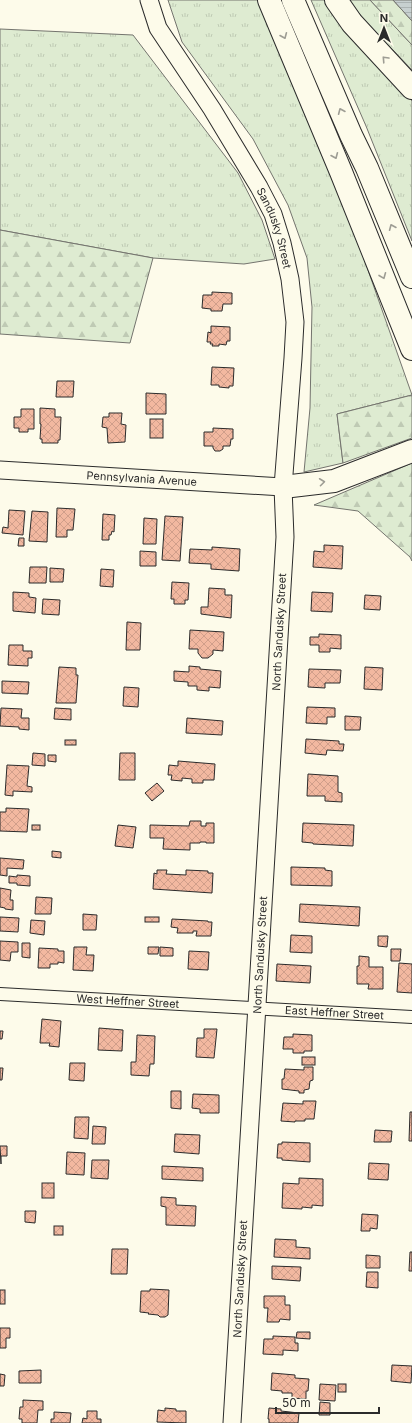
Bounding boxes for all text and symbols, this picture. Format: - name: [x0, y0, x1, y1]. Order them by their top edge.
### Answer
- north arrow: [364, 8, 404, 48]
- text: N: [380, 11, 388, 25]
- one-way arrow: [279, 31, 287, 39]
- one-way arrow: [382, 56, 390, 64]
- one-way arrow: [337, 108, 345, 115]
- one-way arrow: [330, 152, 338, 159]
- street label: Sandusky Street: [253, 185, 295, 270]
- one-way arrow: [389, 224, 397, 232]
- one-way arrow: [379, 273, 387, 280]
- street label: Pennsylvania Avenue: [86, 468, 197, 489]
- one-way arrow: [319, 478, 325, 487]
- street label: North Sandusky Street: [269, 573, 289, 691]
- street label: North Sandusky Street: [250, 896, 270, 1014]
- street label: West Heffner Street: [76, 991, 180, 1011]
- street label: East Heffner Street: [285, 1003, 385, 1022]
- street label: North Sandusky Street: [230, 1220, 250, 1338]
- scale bar: [276, 1389, 379, 1415]
- text: 50 m: [282, 1395, 311, 1410]

